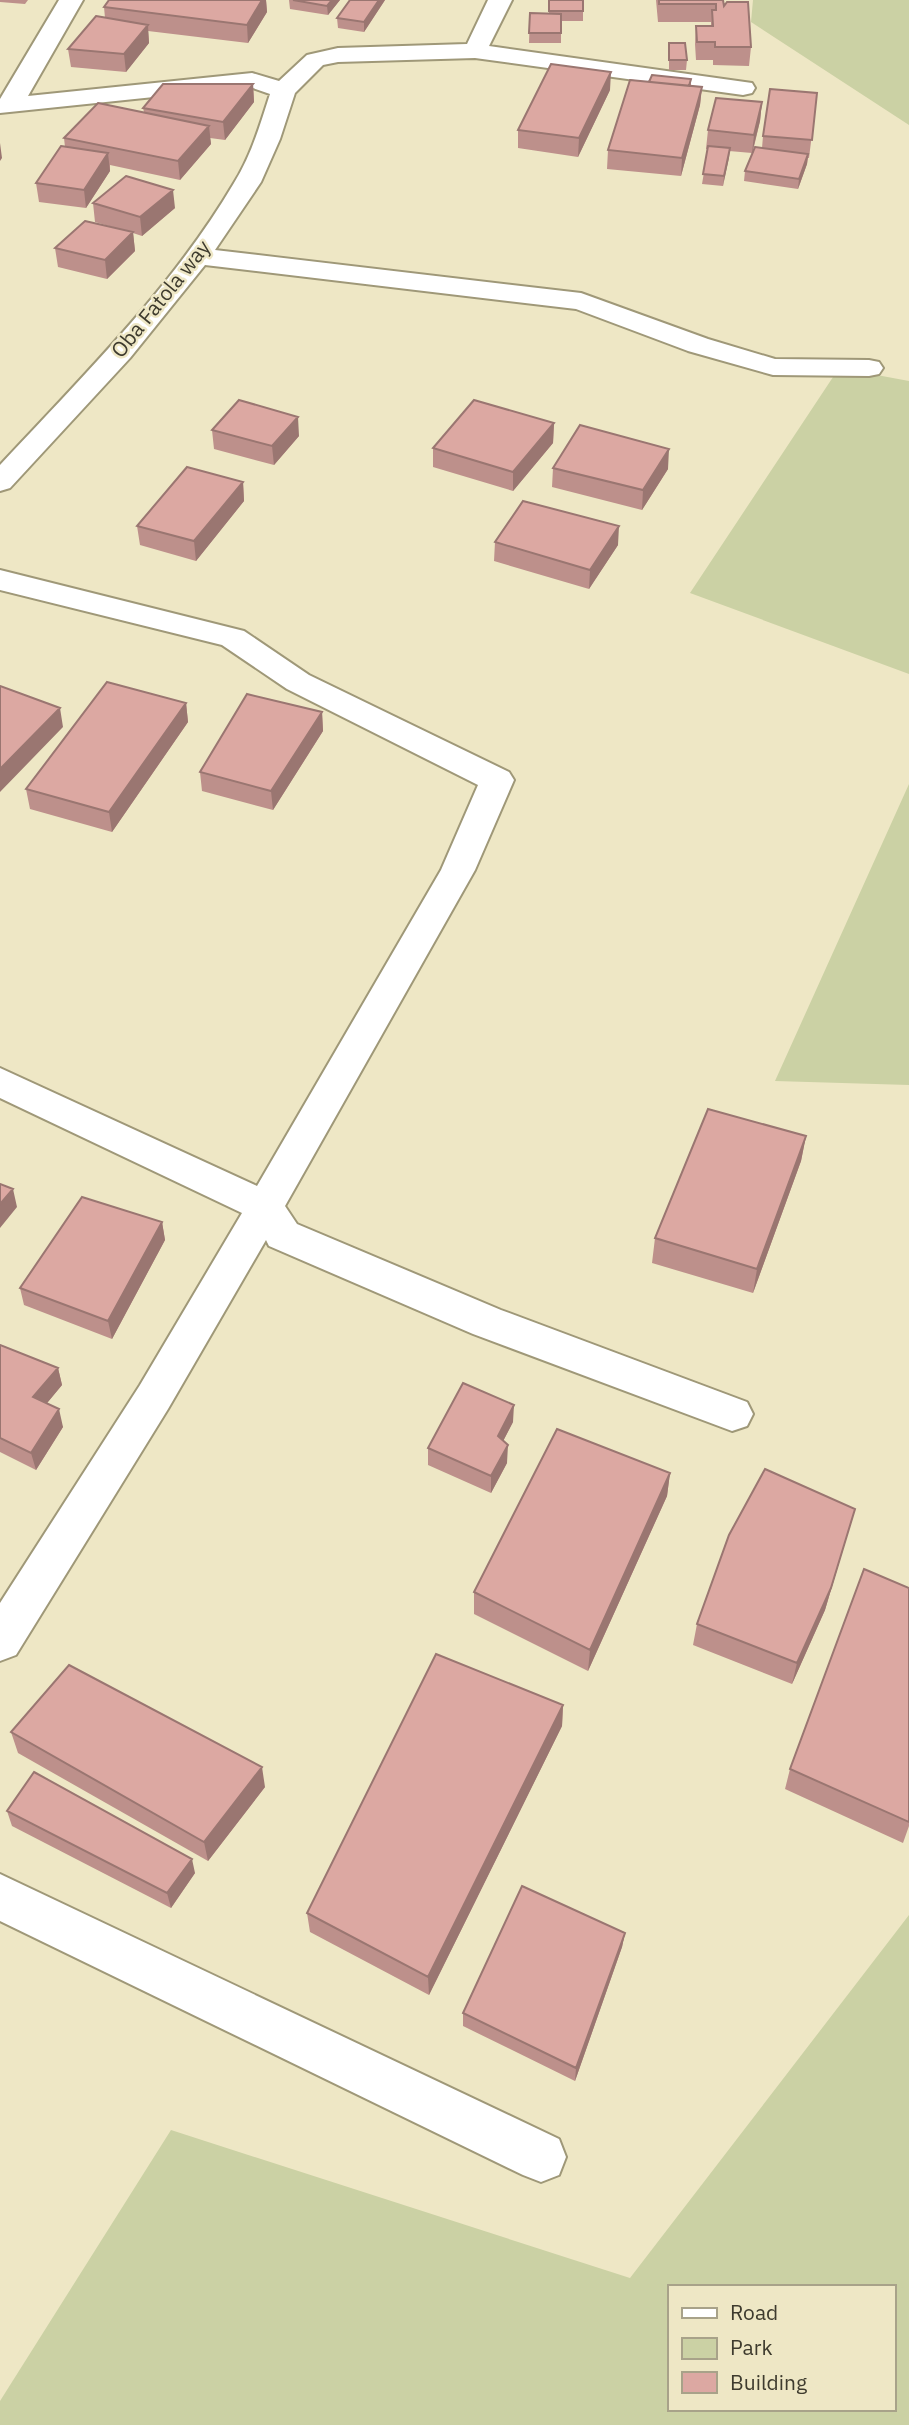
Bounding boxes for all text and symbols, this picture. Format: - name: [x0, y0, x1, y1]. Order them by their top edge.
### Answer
- street label: Oba Fatola way: [104, 233, 217, 363]
- legend: [668, 2285, 895, 2411]
- text: Road: [730, 2298, 778, 2326]
- text: Park: [730, 2333, 773, 2361]
- text: Building: [730, 2368, 807, 2396]

